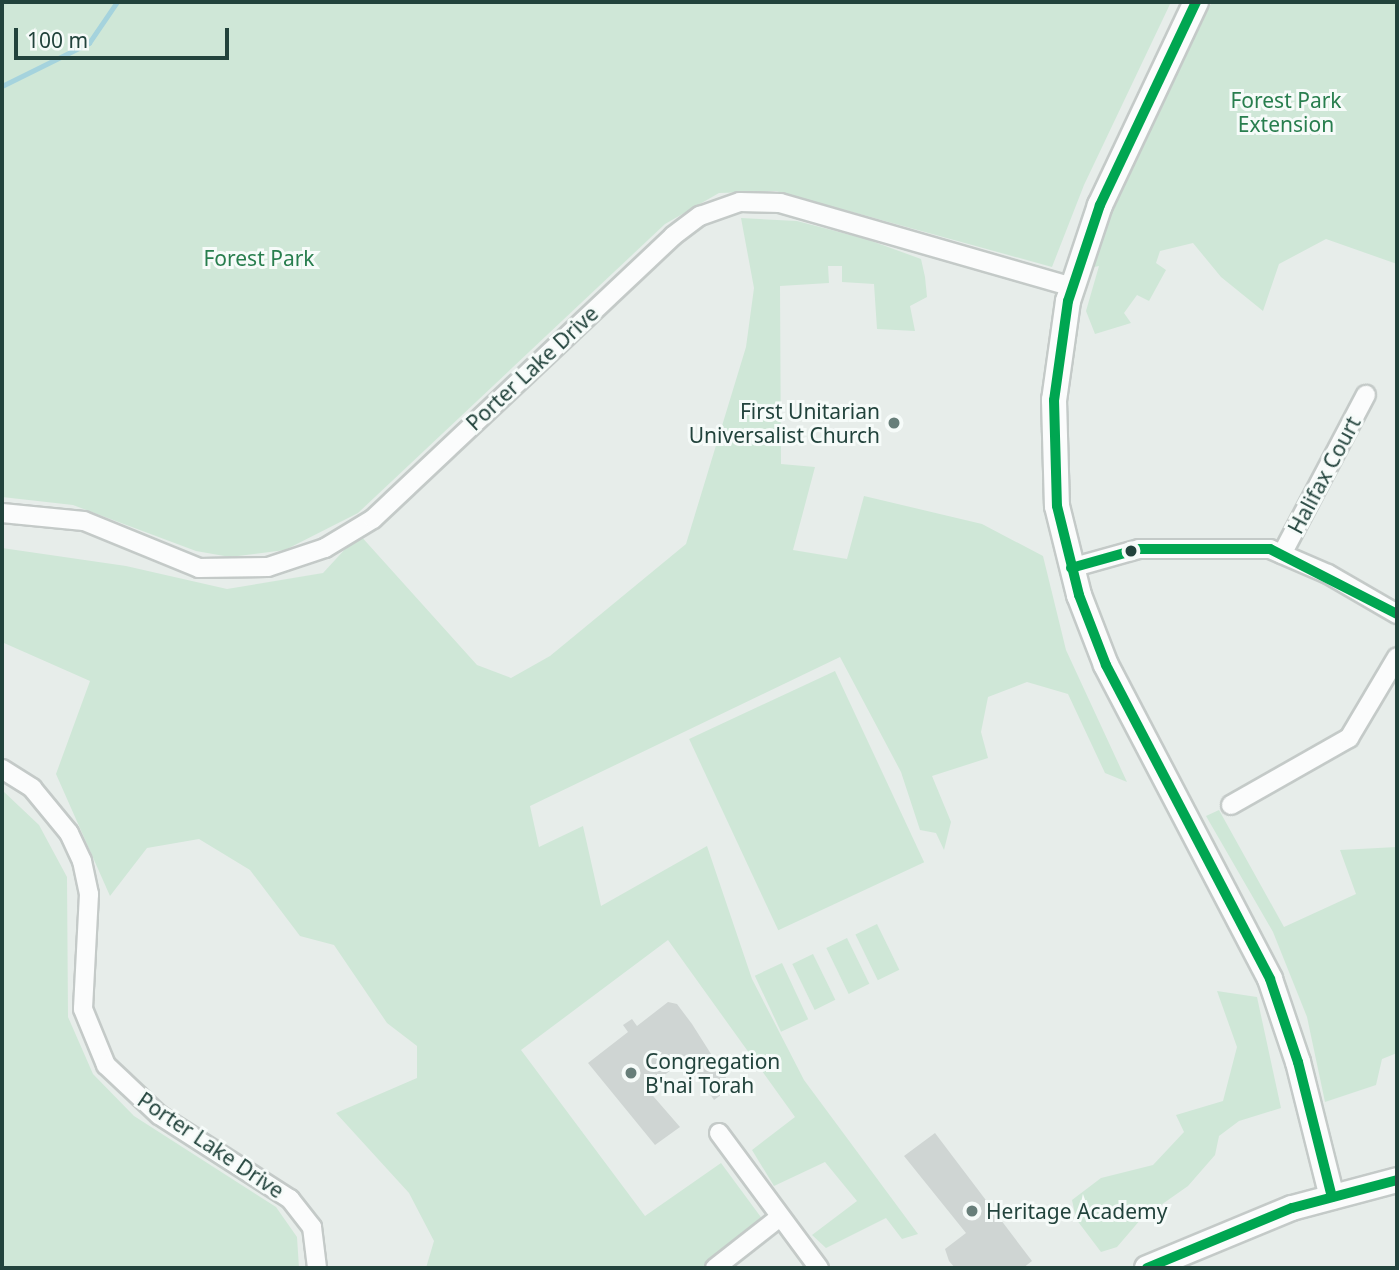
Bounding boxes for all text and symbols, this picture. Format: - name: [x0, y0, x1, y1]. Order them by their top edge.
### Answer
- scale bar: [18, 14, 233, 58]
- text: 100 m: [27, 26, 88, 54]
- park label: Forest Park Extension: [1230, 87, 1342, 137]
- park label: Forest Park: [203, 245, 315, 271]
- street label: Porter Lake Drive: [461, 301, 603, 435]
- place label: First Unitarian Universalist Church: [689, 398, 880, 448]
- street label: Halifax Court: [1283, 412, 1365, 538]
- marker: First Unitarian Universalist Church: [886, 415, 902, 431]
- unlabelled marker: [1124, 544, 1138, 558]
- place label: Congregation B'nai Torah: [645, 1048, 780, 1098]
- marker: Congregation B'nai Torah: [623, 1065, 639, 1081]
- street label: Porter Lake Drive: [133, 1087, 289, 1203]
- place label: Heritage Academy: [986, 1198, 1167, 1224]
- marker: Heritage Academy: [964, 1203, 980, 1219]

